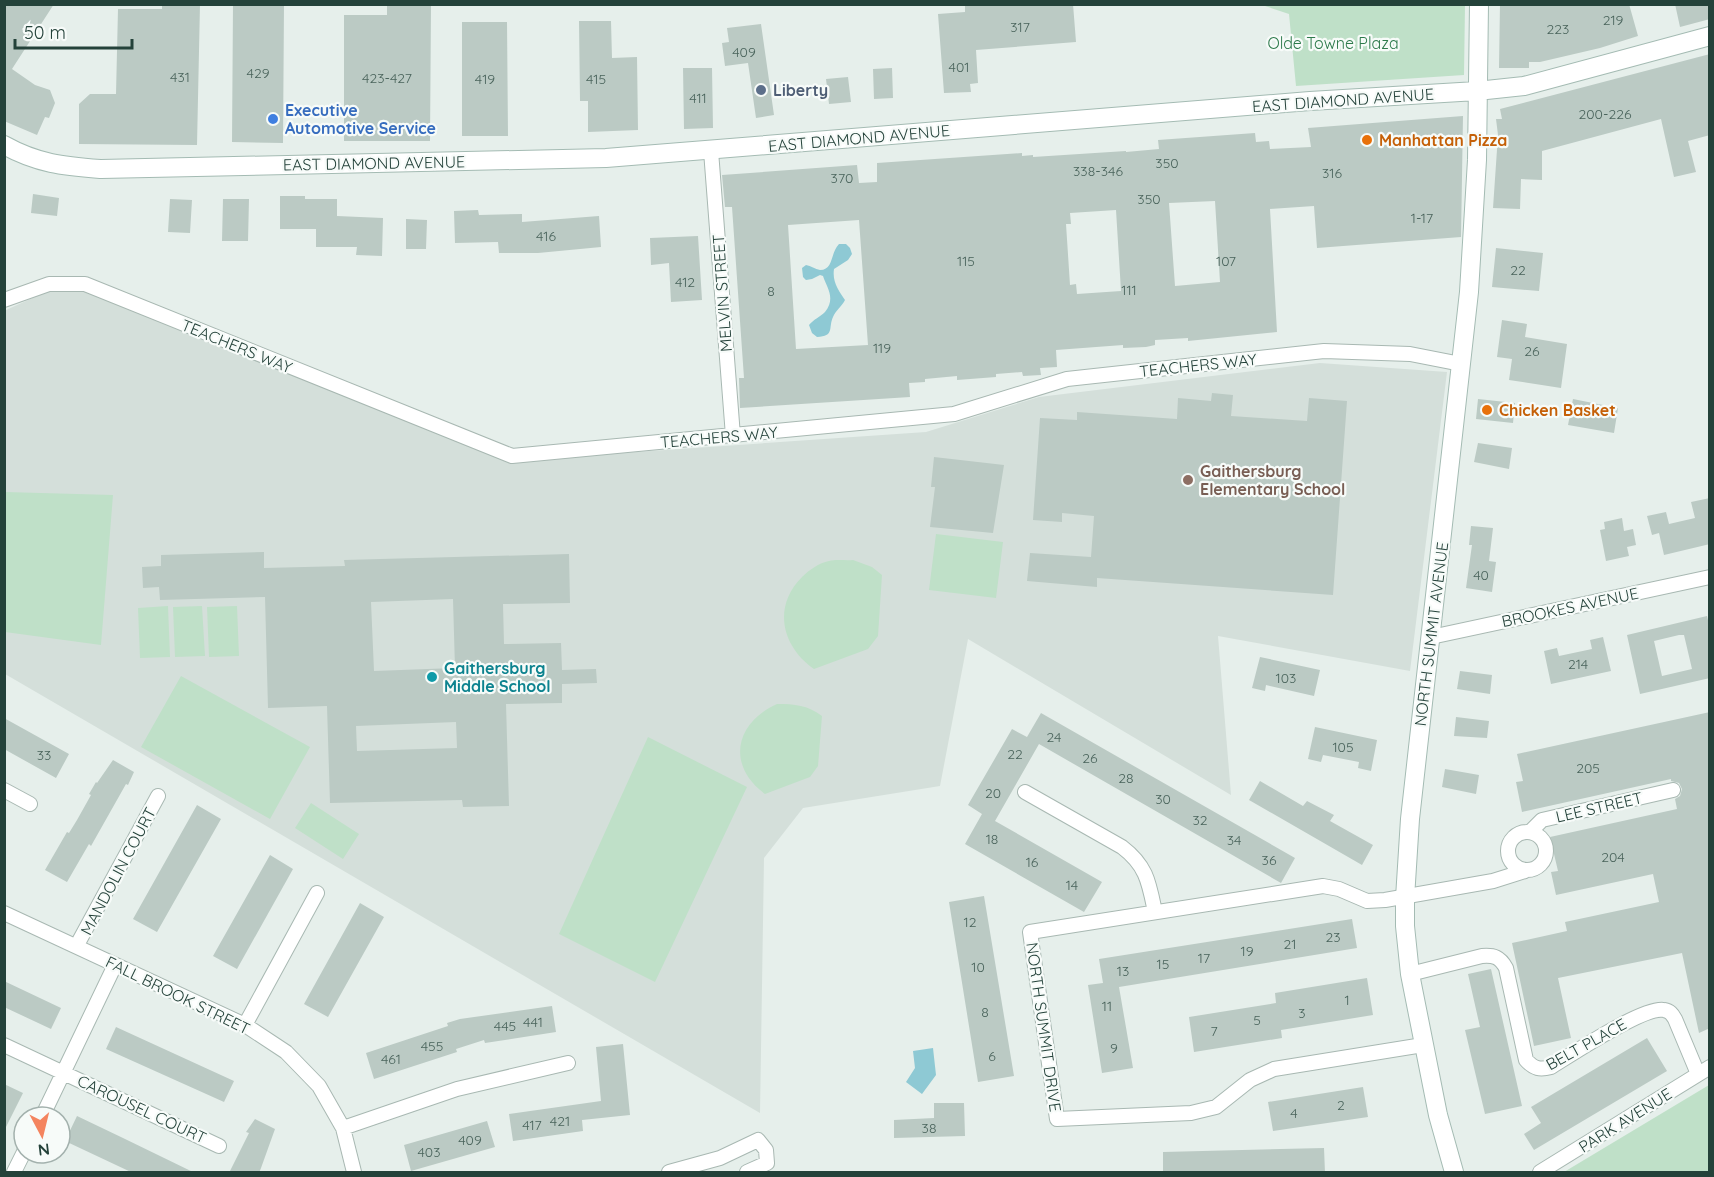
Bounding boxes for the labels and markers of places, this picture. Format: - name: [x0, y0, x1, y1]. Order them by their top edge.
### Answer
- place label: Liberty: [773, 80, 828, 100]
- marker: Liberty: [754, 83, 768, 97]
- place label: Executive Automotive Service: [285, 100, 436, 138]
- marker: Executive Automotive Service: [266, 112, 280, 126]
- place label: Manhattan Pizza: [1379, 130, 1507, 150]
- marker: Manhattan Pizza: [1360, 133, 1374, 147]
- place label: Chicken Basket: [1499, 400, 1616, 420]
- marker: Chicken Basket: [1480, 403, 1494, 417]
- place label: Gaithersburg Elementary School: [1200, 461, 1345, 499]
- marker: Gaithersburg Elementary School: [1181, 473, 1195, 487]
- place label: Gaithersburg Middle School: [444, 658, 551, 696]
- marker: Gaithersburg Middle School: [425, 670, 439, 684]

